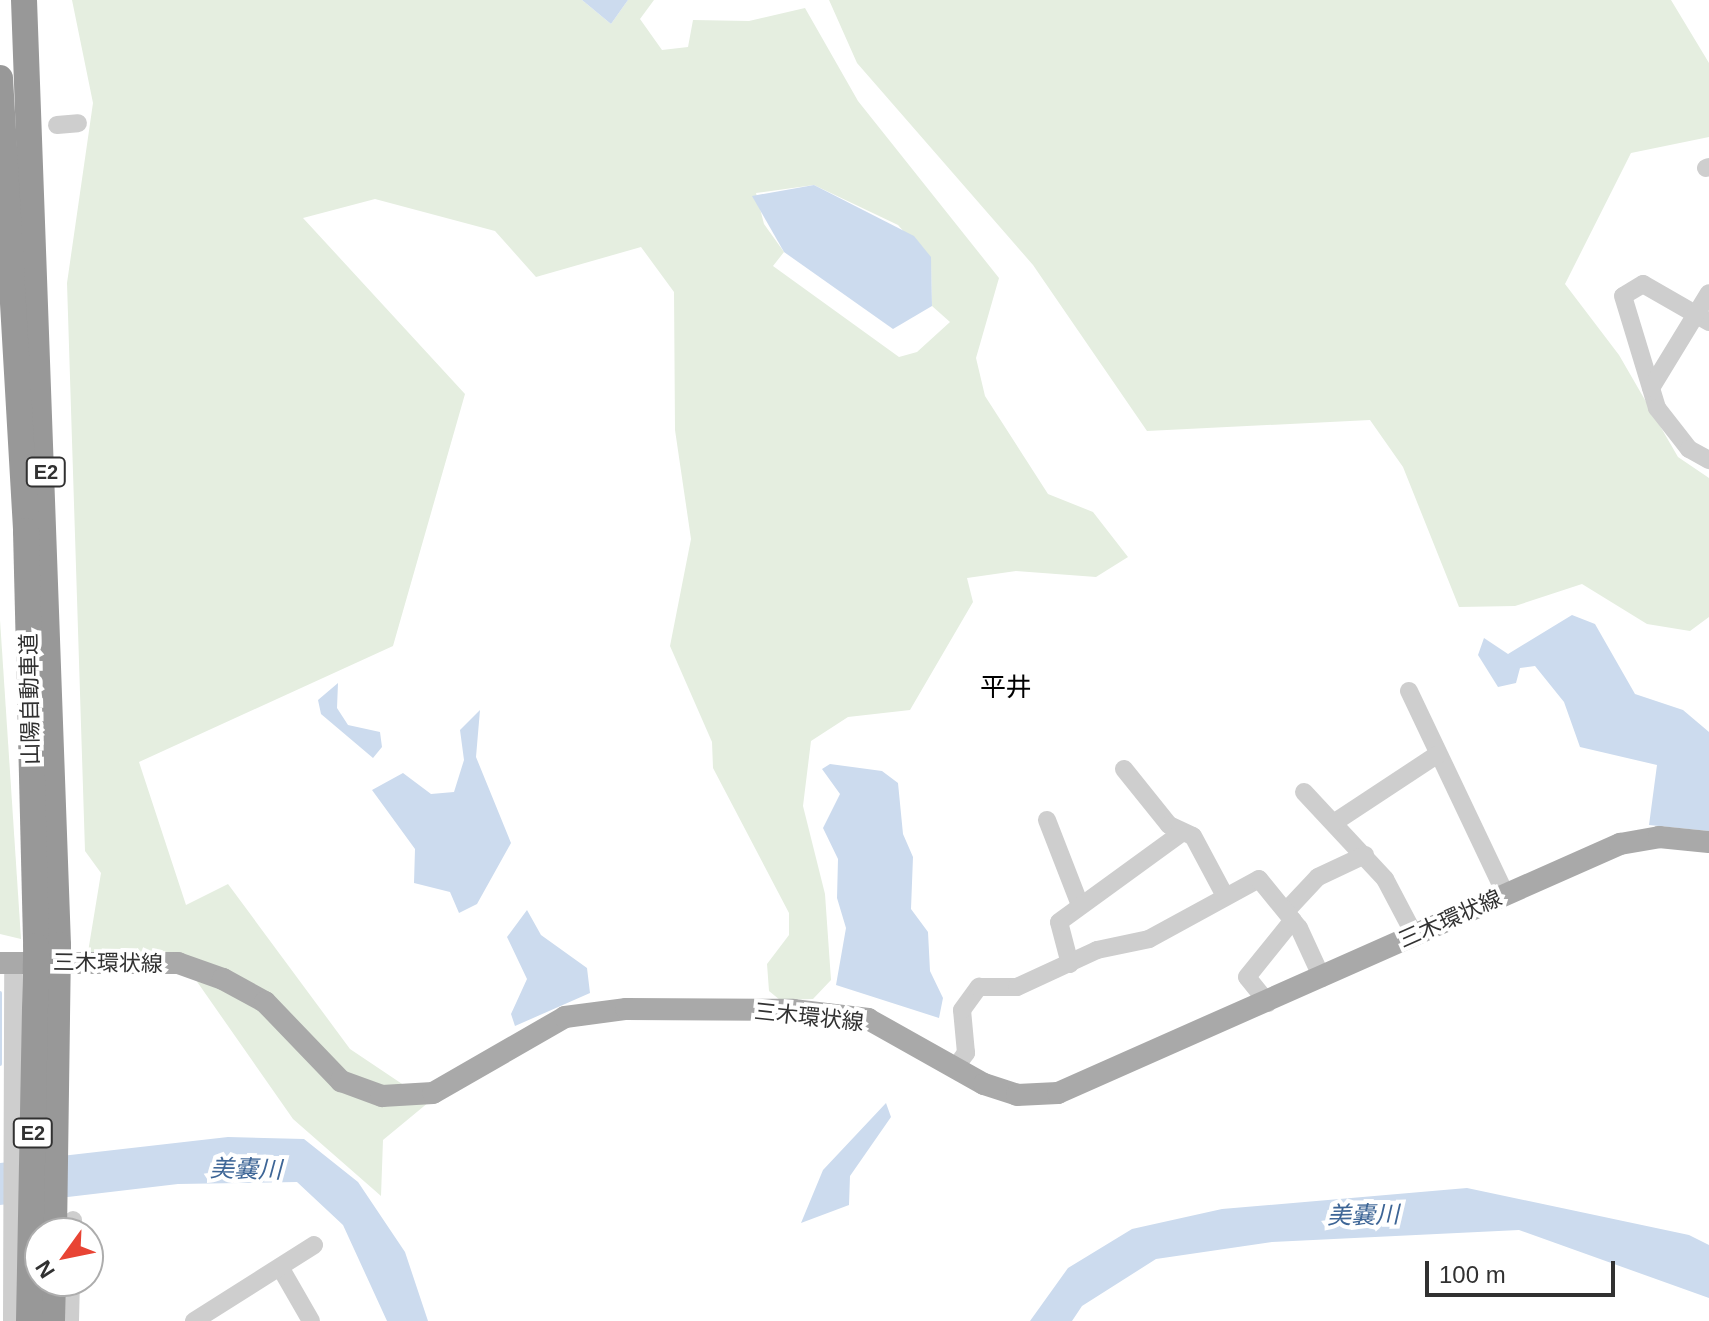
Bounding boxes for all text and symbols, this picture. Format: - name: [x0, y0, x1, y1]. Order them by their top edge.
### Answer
- road number: E2: [24, 456, 68, 488]
- street label: 山陽自動車道: [16, 633, 44, 765]
- district label: 平井: [980, 672, 1032, 704]
- street label: 三木環状線: [1394, 885, 1506, 953]
- street label: 三木環状線: [53, 949, 163, 977]
- street label: 三木環状線: [753, 998, 865, 1036]
- road number: E2: [11, 1117, 55, 1149]
- water label: 美嚢川: [210, 1154, 282, 1184]
- water label: 美嚢川: [1327, 1200, 1399, 1230]
- north arrow: [24, 1217, 104, 1297]
- scale bar: [1429, 1245, 1619, 1295]
- text: N: [30, 1256, 60, 1283]
- text: 100 m: [1439, 1261, 1506, 1288]

